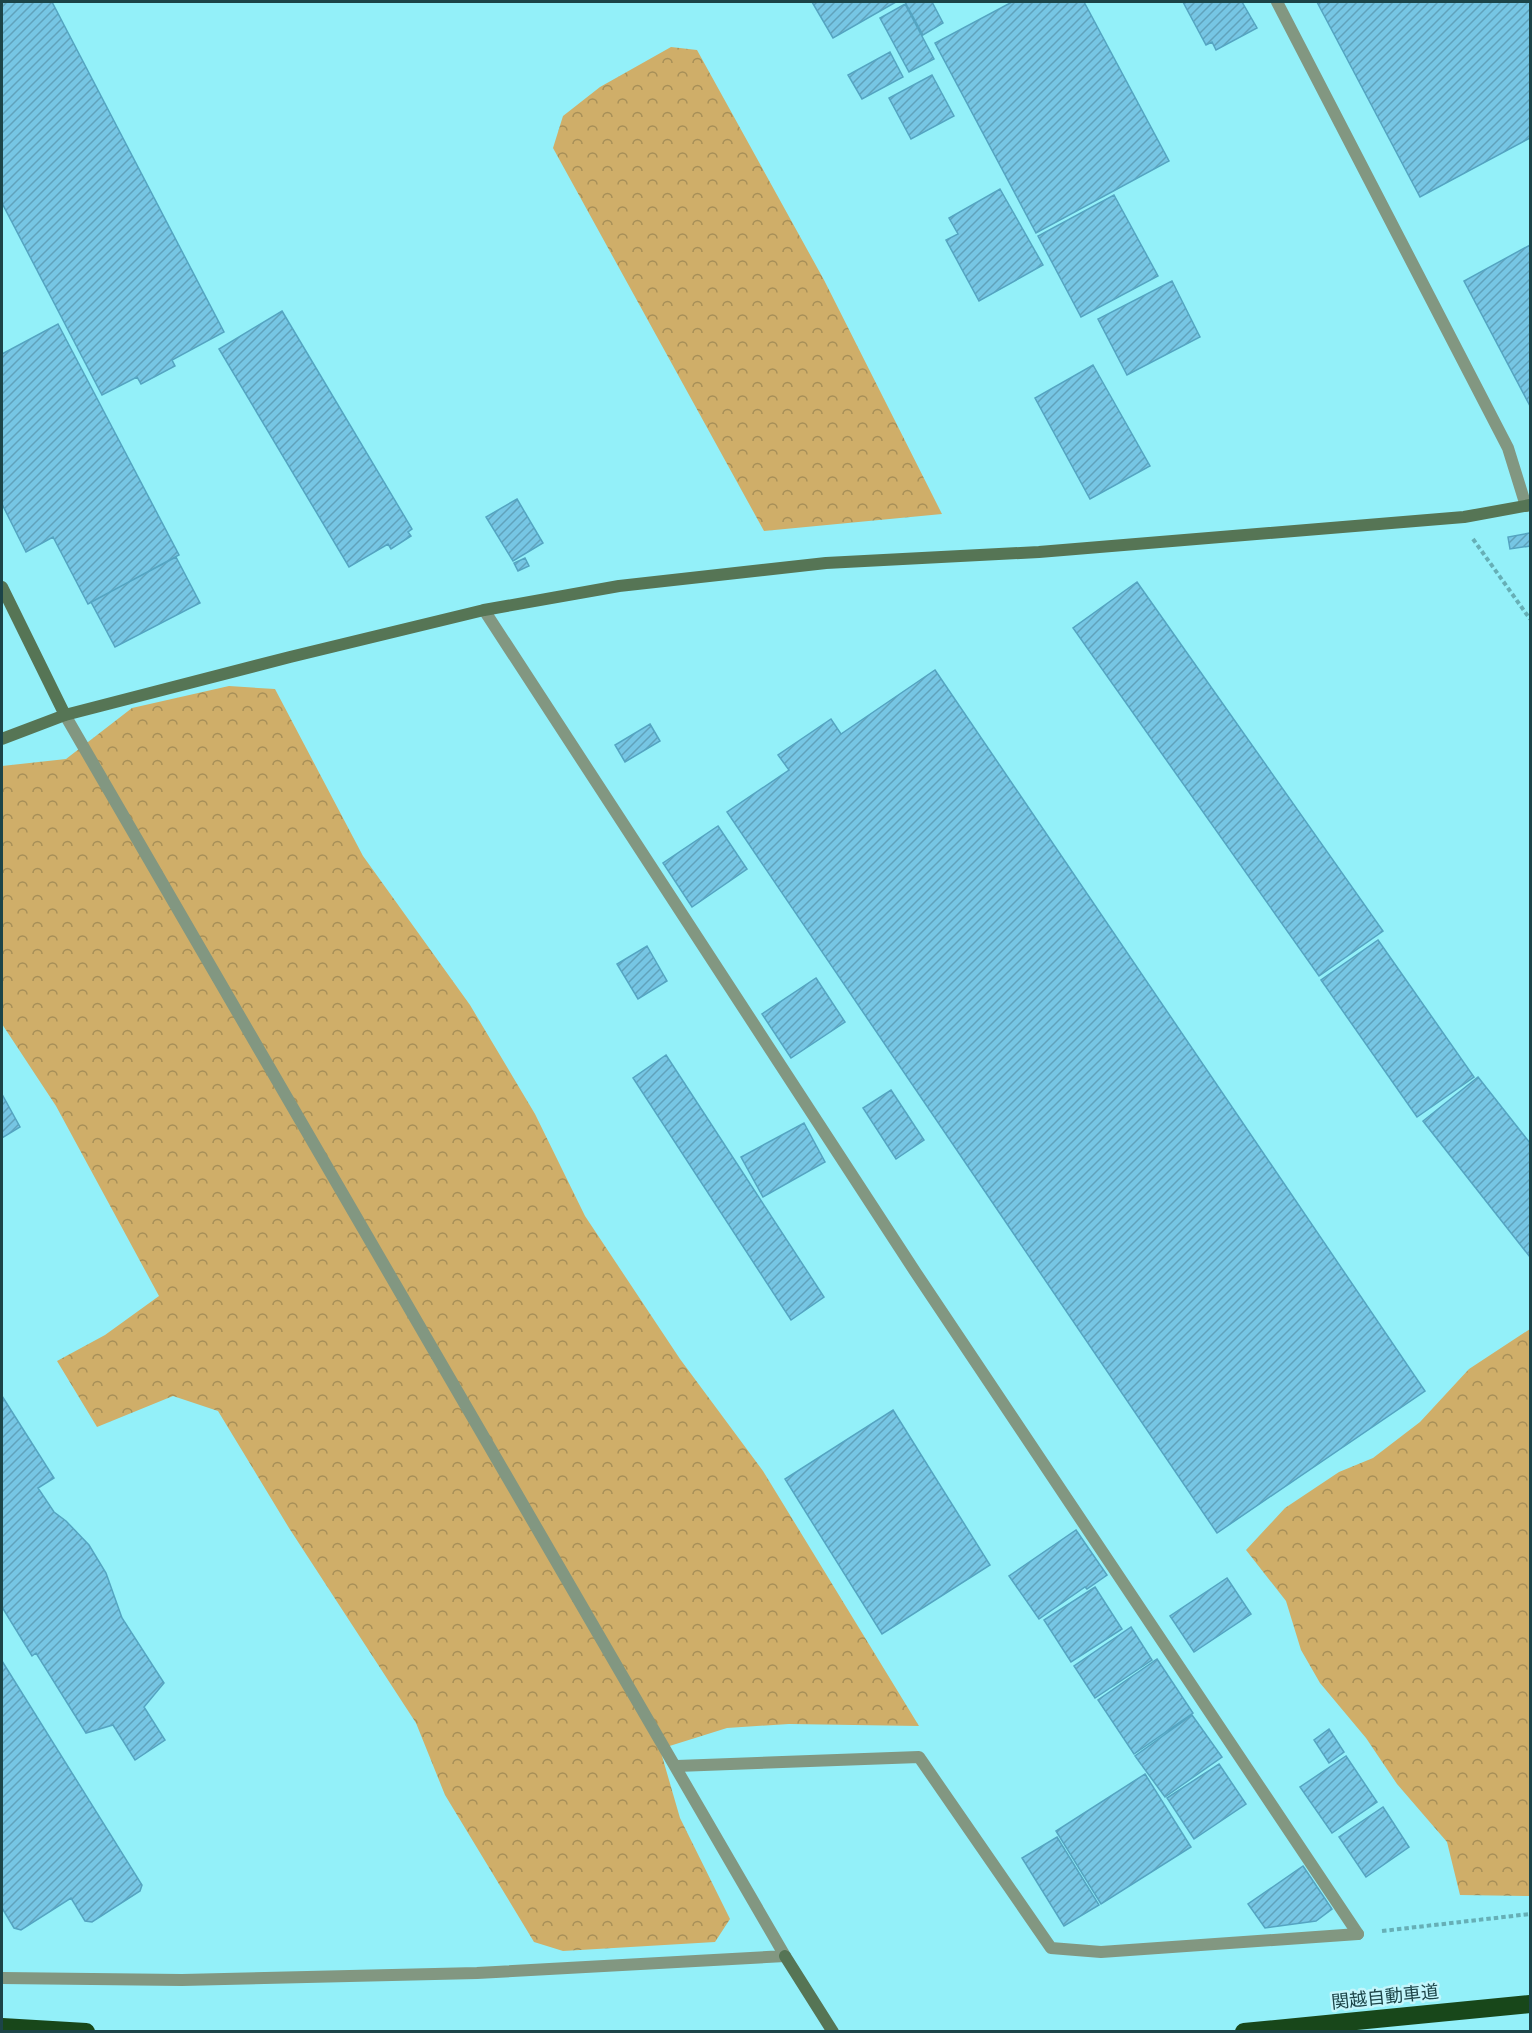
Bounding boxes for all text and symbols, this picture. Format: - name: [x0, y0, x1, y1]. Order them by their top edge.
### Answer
- street label: 関越自動車道: [1330, 1980, 1440, 2014]

